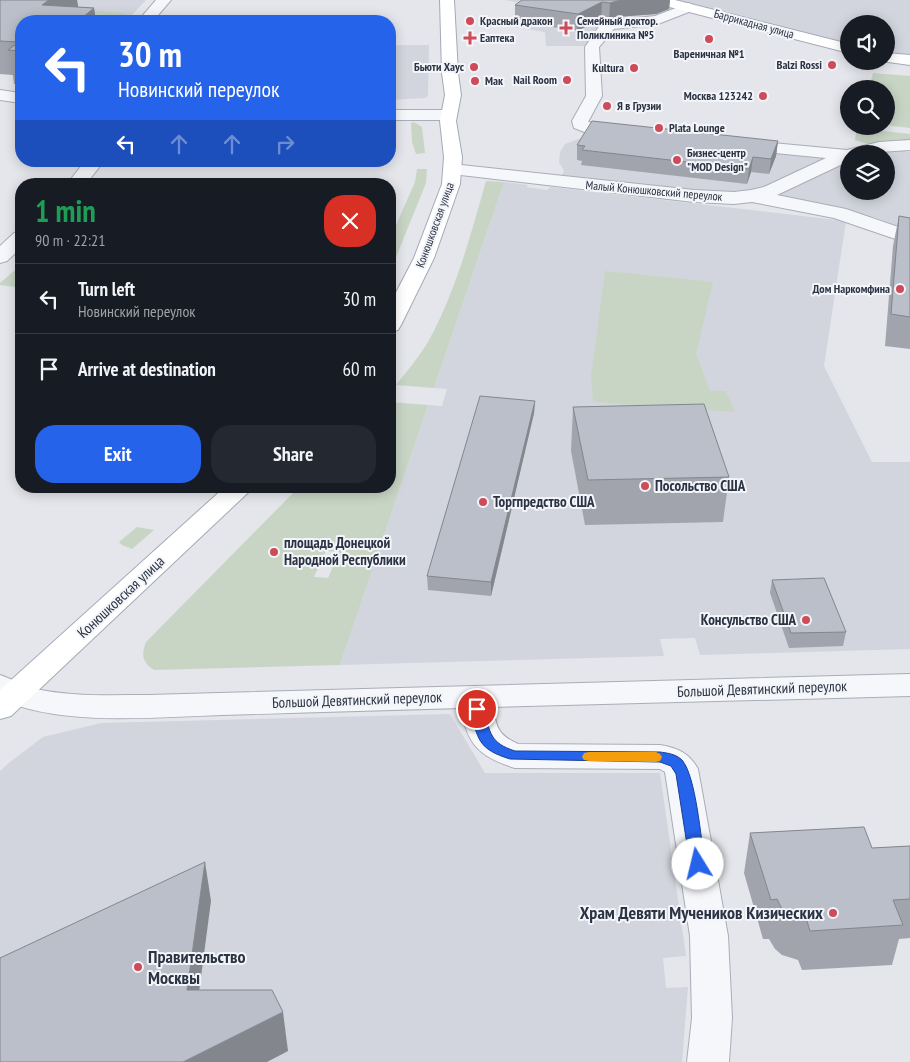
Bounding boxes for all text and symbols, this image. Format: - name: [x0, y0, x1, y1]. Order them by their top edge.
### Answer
- street label: Баррикадная улица: [712, 6, 796, 41]
- place label: Красный дракон: [480, 13, 553, 28]
- place label: Семейный доктор. Поликлиника №5: [577, 13, 658, 42]
- marker: Красный дракон: [464, 15, 476, 27]
- map controls: [840, 15, 895, 200]
- button: sound: [840, 15, 895, 70]
- marker: Семейный доктор. Поликлиника №5: [559, 21, 573, 35]
- place label: Еаптека: [480, 30, 515, 45]
- text: 30 m: [118, 31, 182, 77]
- marker: Еаптека: [464, 32, 476, 44]
- marker: Вареничная №1: [703, 33, 715, 45]
- icon: left: [35, 35, 100, 100]
- place label: Вареничная №1: [674, 46, 745, 61]
- place label: Balzi Rossi: [777, 57, 822, 72]
- place label: Бьюти Хаус: [414, 59, 465, 74]
- marker: Balzi Rossi: [826, 59, 838, 71]
- place label: Kultura: [592, 60, 624, 75]
- marker: Бьюти Хаус: [468, 61, 480, 73]
- marker: Kultura: [628, 62, 640, 74]
- place label: Nail Room: [513, 72, 557, 87]
- place label: Мак: [485, 73, 503, 88]
- marker: Nail Room: [561, 74, 573, 86]
- text: Новинский переулок: [118, 75, 280, 103]
- marker: Мак: [469, 75, 481, 87]
- button: search: [840, 80, 895, 135]
- place label: Москва 123242: [684, 88, 753, 103]
- marker: Москва 123242: [757, 90, 769, 102]
- place label: Я в Грузии: [617, 98, 661, 113]
- marker: Я в Грузии: [601, 100, 613, 112]
- place label: Plata Lounge: [669, 120, 725, 135]
- marker: Plata Lounge: [653, 122, 665, 134]
- icon: left: [112, 130, 140, 158]
- icon: ahead: [165, 130, 193, 158]
- icon: ahead: [218, 130, 246, 158]
- icon: right: [271, 130, 299, 158]
- place label: Бизнес-центр "MOD Design": [687, 145, 748, 174]
- button: layers: [840, 145, 895, 200]
- marker: Бизнес-центр "MOD Design": [671, 154, 683, 166]
- street label: Малый Конюшковский переулок: [585, 177, 723, 204]
- street label: Конюшковская улица: [412, 180, 457, 270]
- text: 1 min: [35, 191, 96, 230]
- button: close: [324, 195, 376, 247]
- text: 90 m · 22:21: [35, 230, 106, 250]
- text: Turn left: [78, 277, 135, 301]
- place label: Дом Наркомфина: [813, 281, 890, 296]
- marker: Дом Наркомфина: [894, 283, 906, 295]
- icon: left: [35, 285, 63, 313]
- text: 30 m: [343, 287, 376, 311]
- text: Новинский переулок: [78, 301, 196, 321]
- icon: arrive: [35, 355, 63, 383]
- text: Arrive at destination: [78, 357, 216, 381]
- text: 60 m: [343, 357, 376, 381]
- button: Exit: [35, 425, 201, 483]
- button: Share: [211, 425, 376, 483]
- place label: Посольство США: [655, 476, 746, 495]
- marker: Посольство США: [639, 480, 651, 492]
- place label: Торгпредство США: [493, 492, 595, 511]
- marker: Торгпредство США: [477, 496, 489, 508]
- place label: площадь Донецкой Народной Республики: [284, 533, 406, 569]
- marker: площадь Донецкой Народной Республики: [268, 546, 280, 558]
- street label: Конюшковская улица: [73, 551, 168, 642]
- place label: Консульство США: [701, 610, 796, 629]
- marker: Консульство США: [800, 614, 812, 626]
- street label: Большой Девятинский переулок: [677, 676, 847, 701]
- street label: Большой Девятинский переулок: [272, 687, 442, 712]
- pin: [456, 688, 498, 730]
- icon: arrive: [463, 695, 491, 723]
- position arrow: [671, 837, 723, 889]
- place label: Храм Девяти Мучеников Кизических: [580, 901, 823, 924]
- marker: Храм Девяти Мучеников Кизических: [827, 907, 839, 919]
- place label: Правительство Москвы: [148, 945, 246, 989]
- marker: Правительство Москвы: [132, 961, 144, 973]

